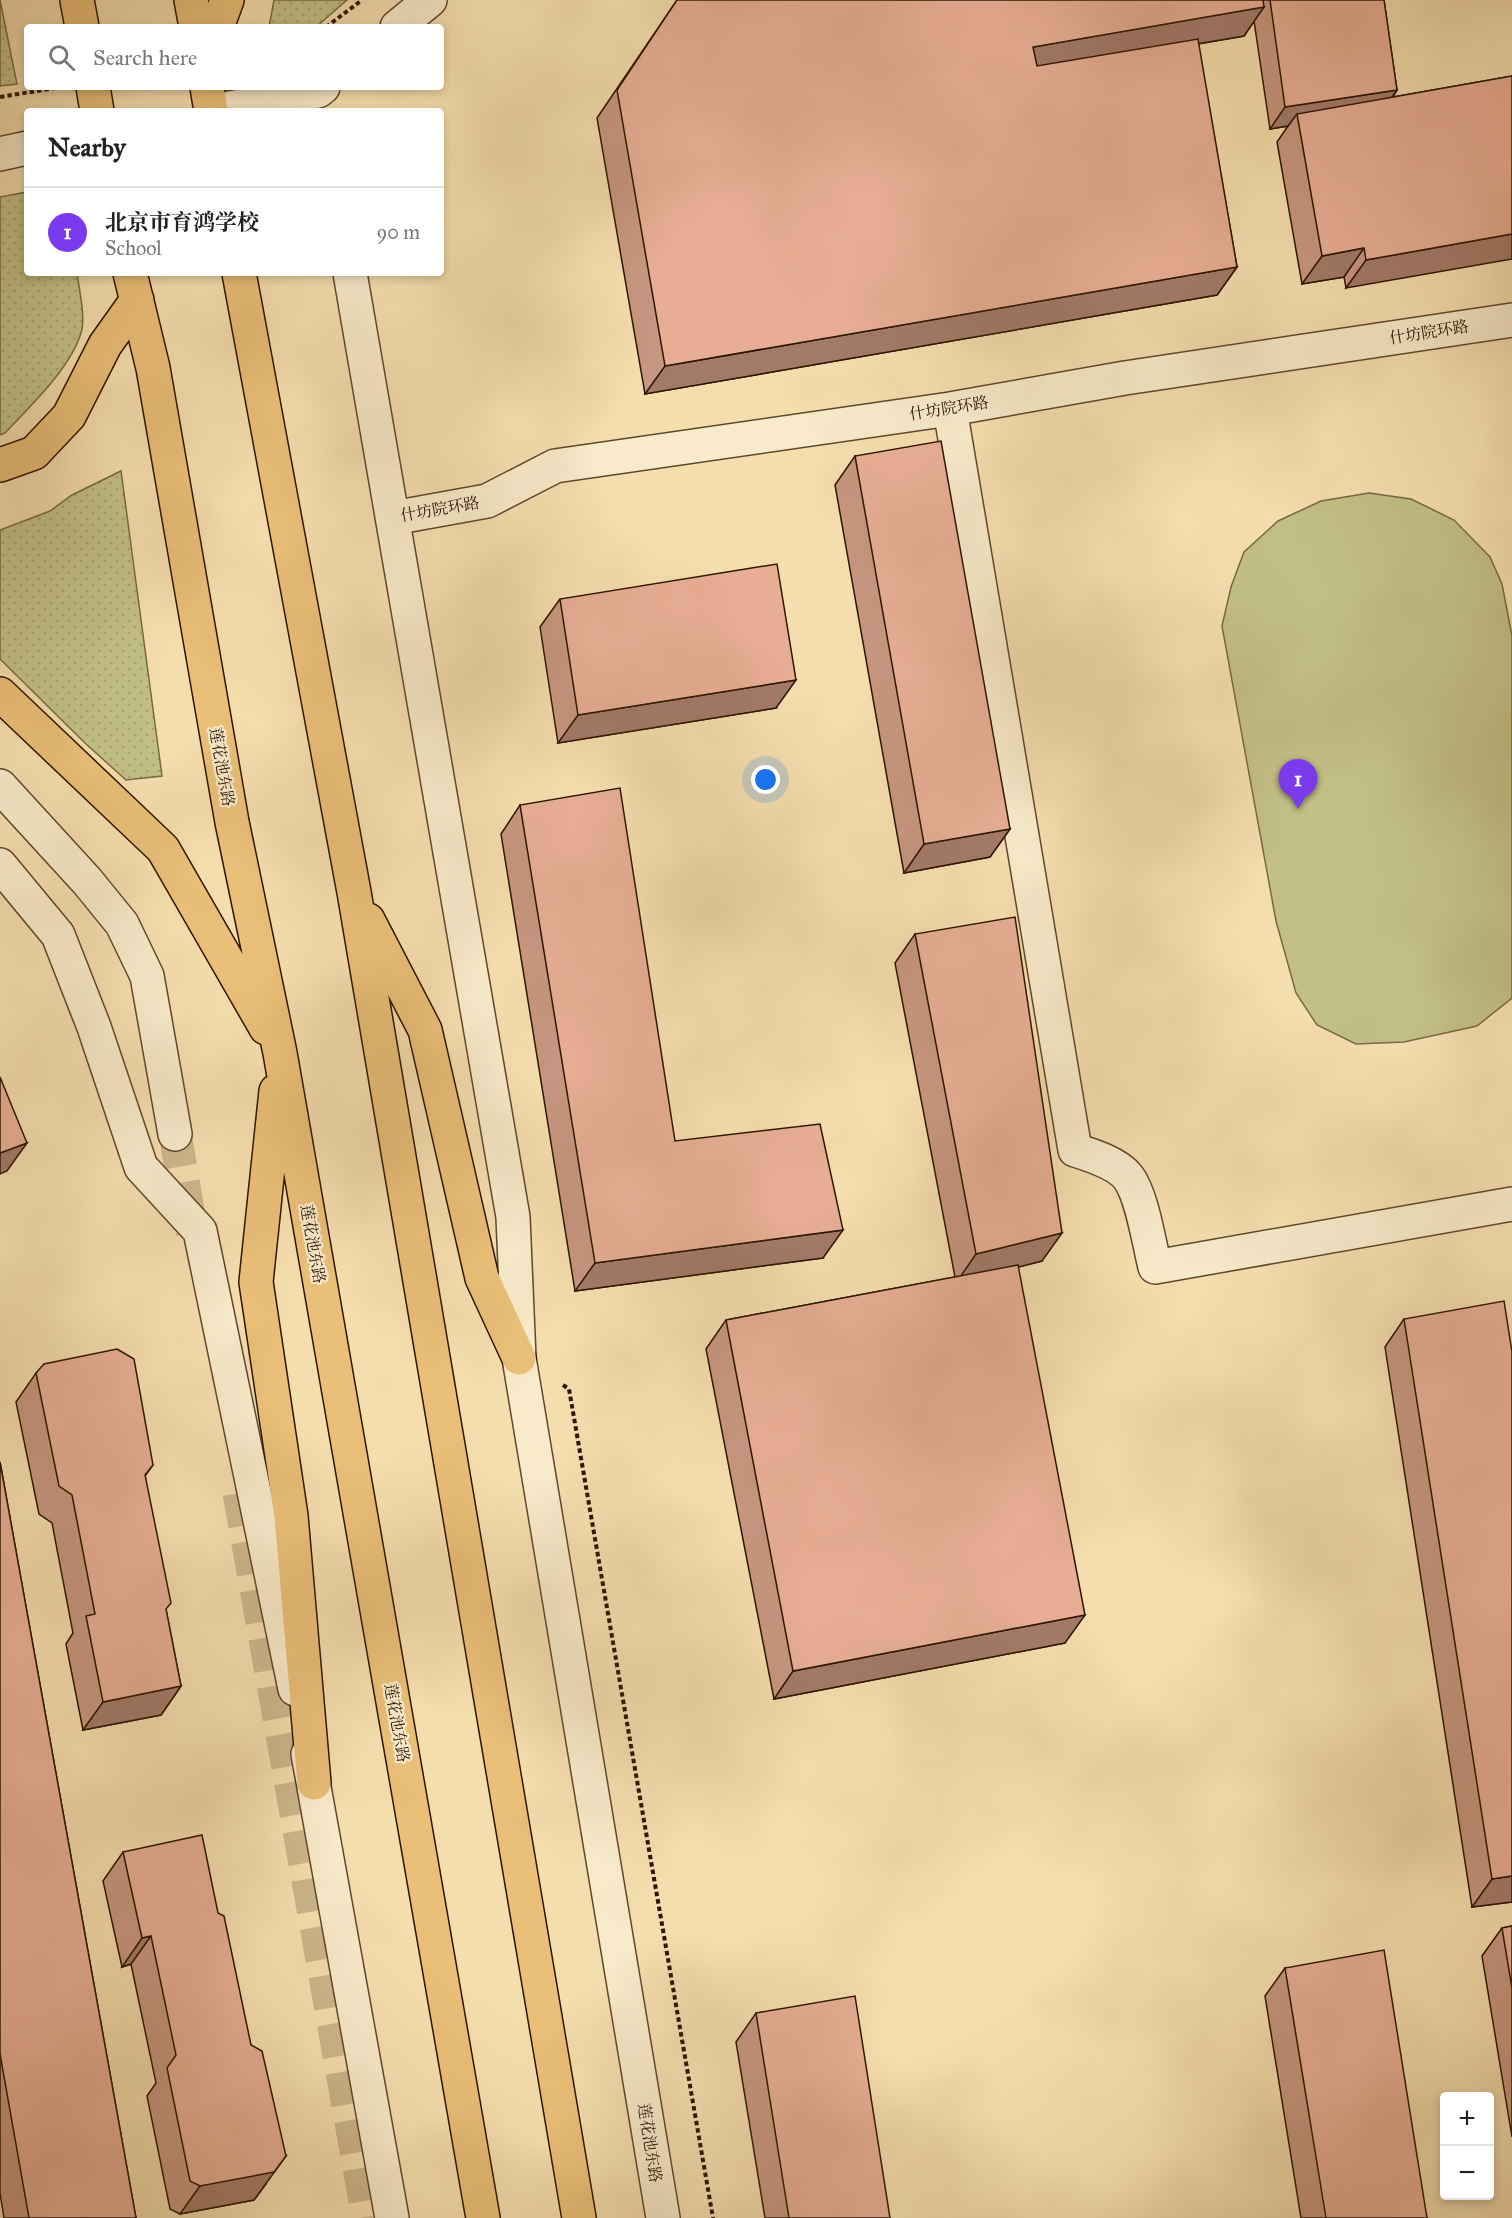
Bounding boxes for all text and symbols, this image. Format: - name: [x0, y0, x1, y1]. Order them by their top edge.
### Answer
- search box: [24, 24, 444, 90]
- icon: search: [45, 41, 78, 74]
- text: Search here: [93, 44, 197, 71]
- text: Nearby: [48, 131, 126, 163]
- text: 北京市育鸿学校: [105, 209, 259, 236]
- text: 1: [64, 220, 71, 244]
- text: 90 m: [377, 220, 420, 244]
- text: School: [105, 236, 162, 260]
- street label: 什坊院环路: [1388, 316, 1470, 348]
- street label: 什坊院环路: [908, 392, 990, 424]
- street label: 什坊院环路: [399, 493, 481, 525]
- street label: 莲花池东路: [206, 726, 238, 808]
- pin: 1: [1278, 760, 1318, 809]
- your location: [751, 765, 780, 794]
- street label: 莲花池东路: [297, 1203, 329, 1285]
- street label: 莲花池东路: [381, 1682, 413, 1764]
- map controls: [1440, 2092, 1494, 2200]
- button: +: [1440, 2092, 1494, 2146]
- street label: 莲花池东路: [634, 2102, 666, 2184]
- button: −: [1440, 2146, 1494, 2200]

